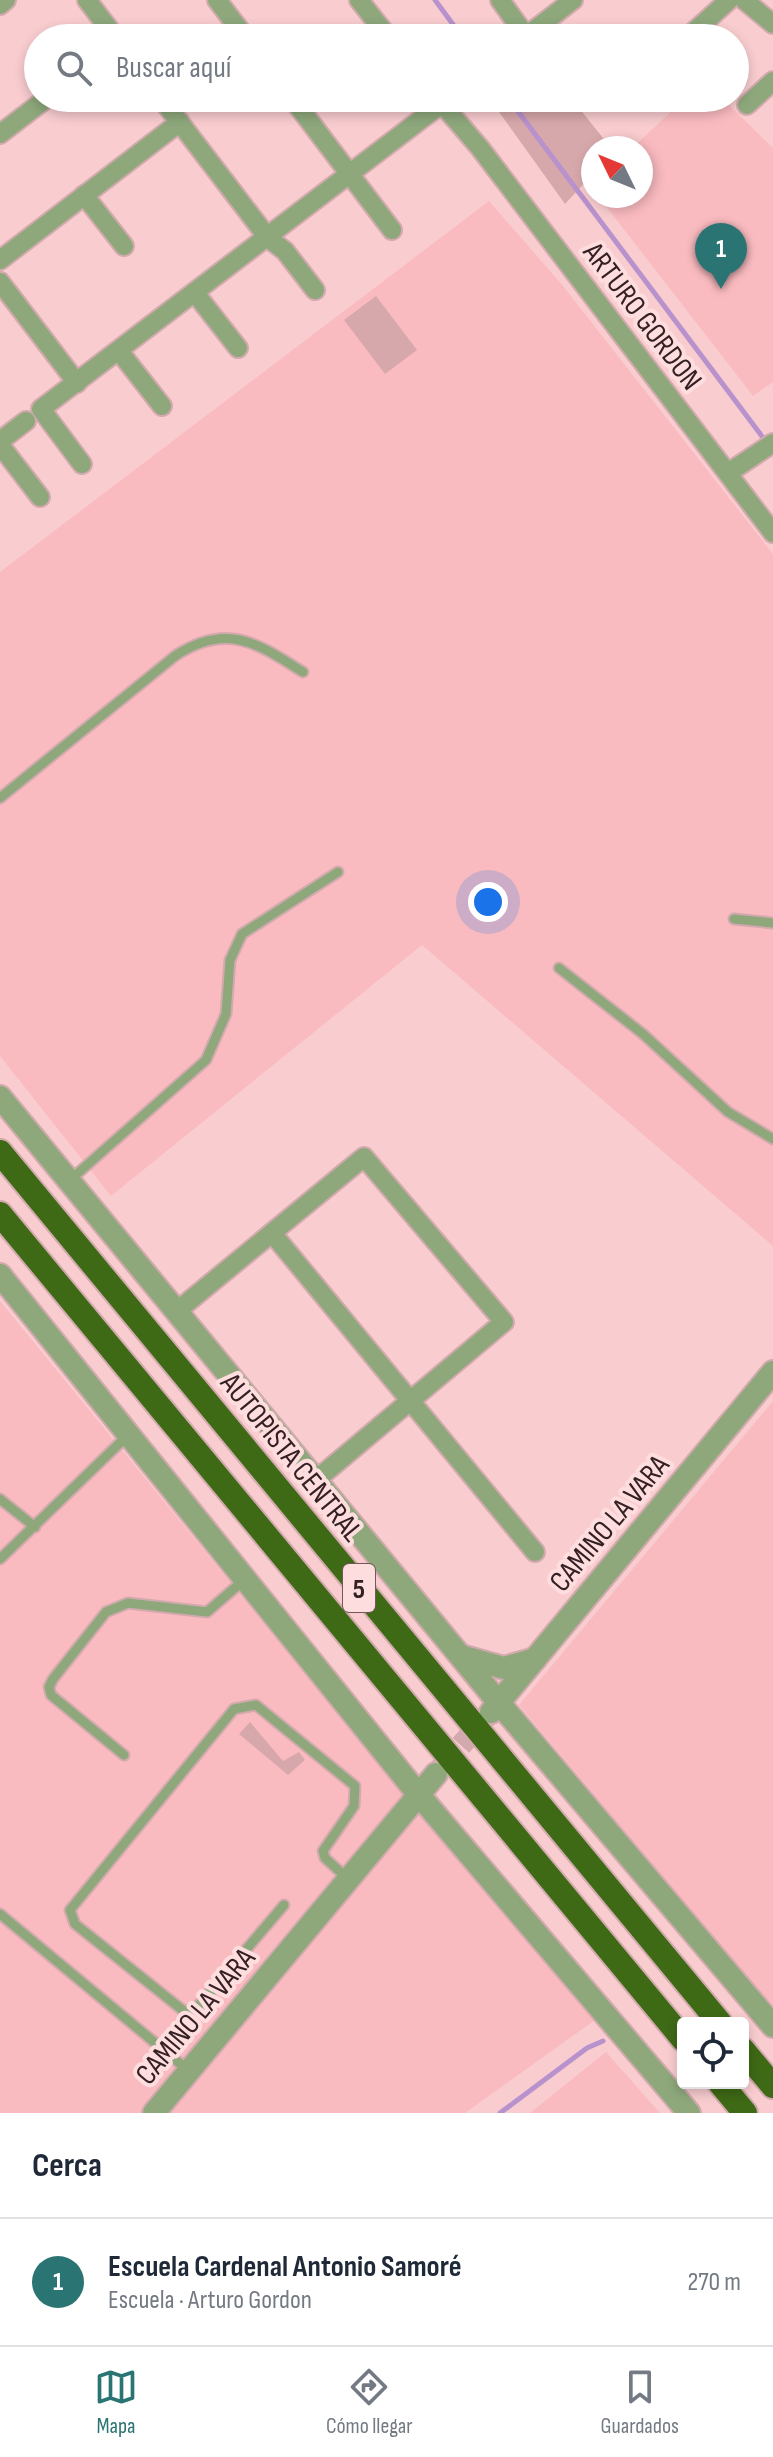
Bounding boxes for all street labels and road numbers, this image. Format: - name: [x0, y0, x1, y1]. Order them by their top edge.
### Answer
- street label: ARTURO GORDON: [575, 235, 709, 397]
- street label: AUTOPISTA CENTRAL: [212, 1366, 370, 1549]
- street label: CAMINO LA VARA: [542, 1448, 677, 1599]
- road number: 5: [343, 1564, 375, 1612]
- street label: CAMINO LA VARA: [128, 1941, 263, 2092]

